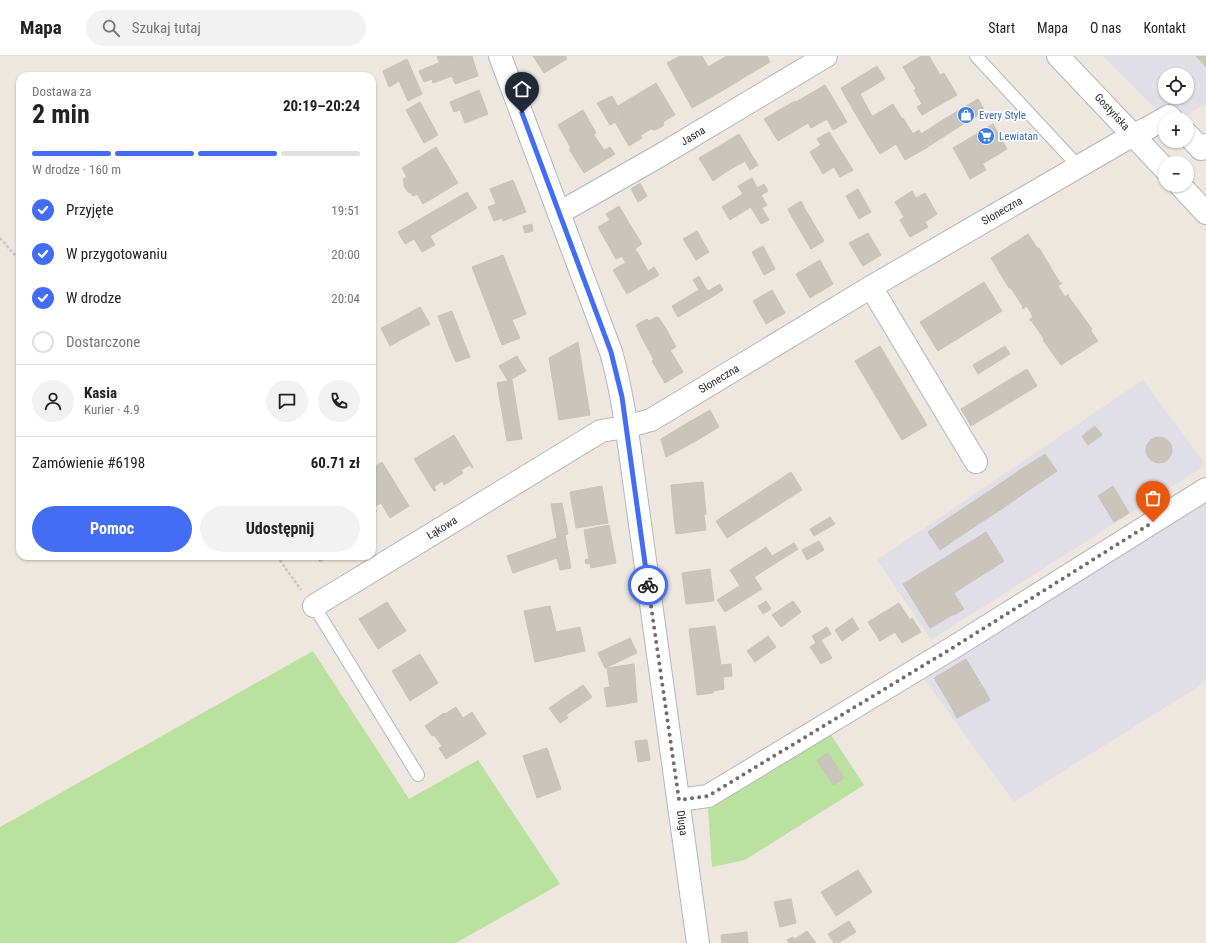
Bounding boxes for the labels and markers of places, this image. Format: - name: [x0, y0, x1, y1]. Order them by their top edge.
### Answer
- pin: [505, 72, 539, 113]
- shop icon: Every Style: [956, 105, 976, 125]
- place label: Every Style: [979, 109, 1026, 122]
- supermarket icon: Lewiatan: [976, 126, 996, 146]
- place label: Lewiatan: [999, 130, 1038, 143]
- pin: [1136, 481, 1170, 522]

